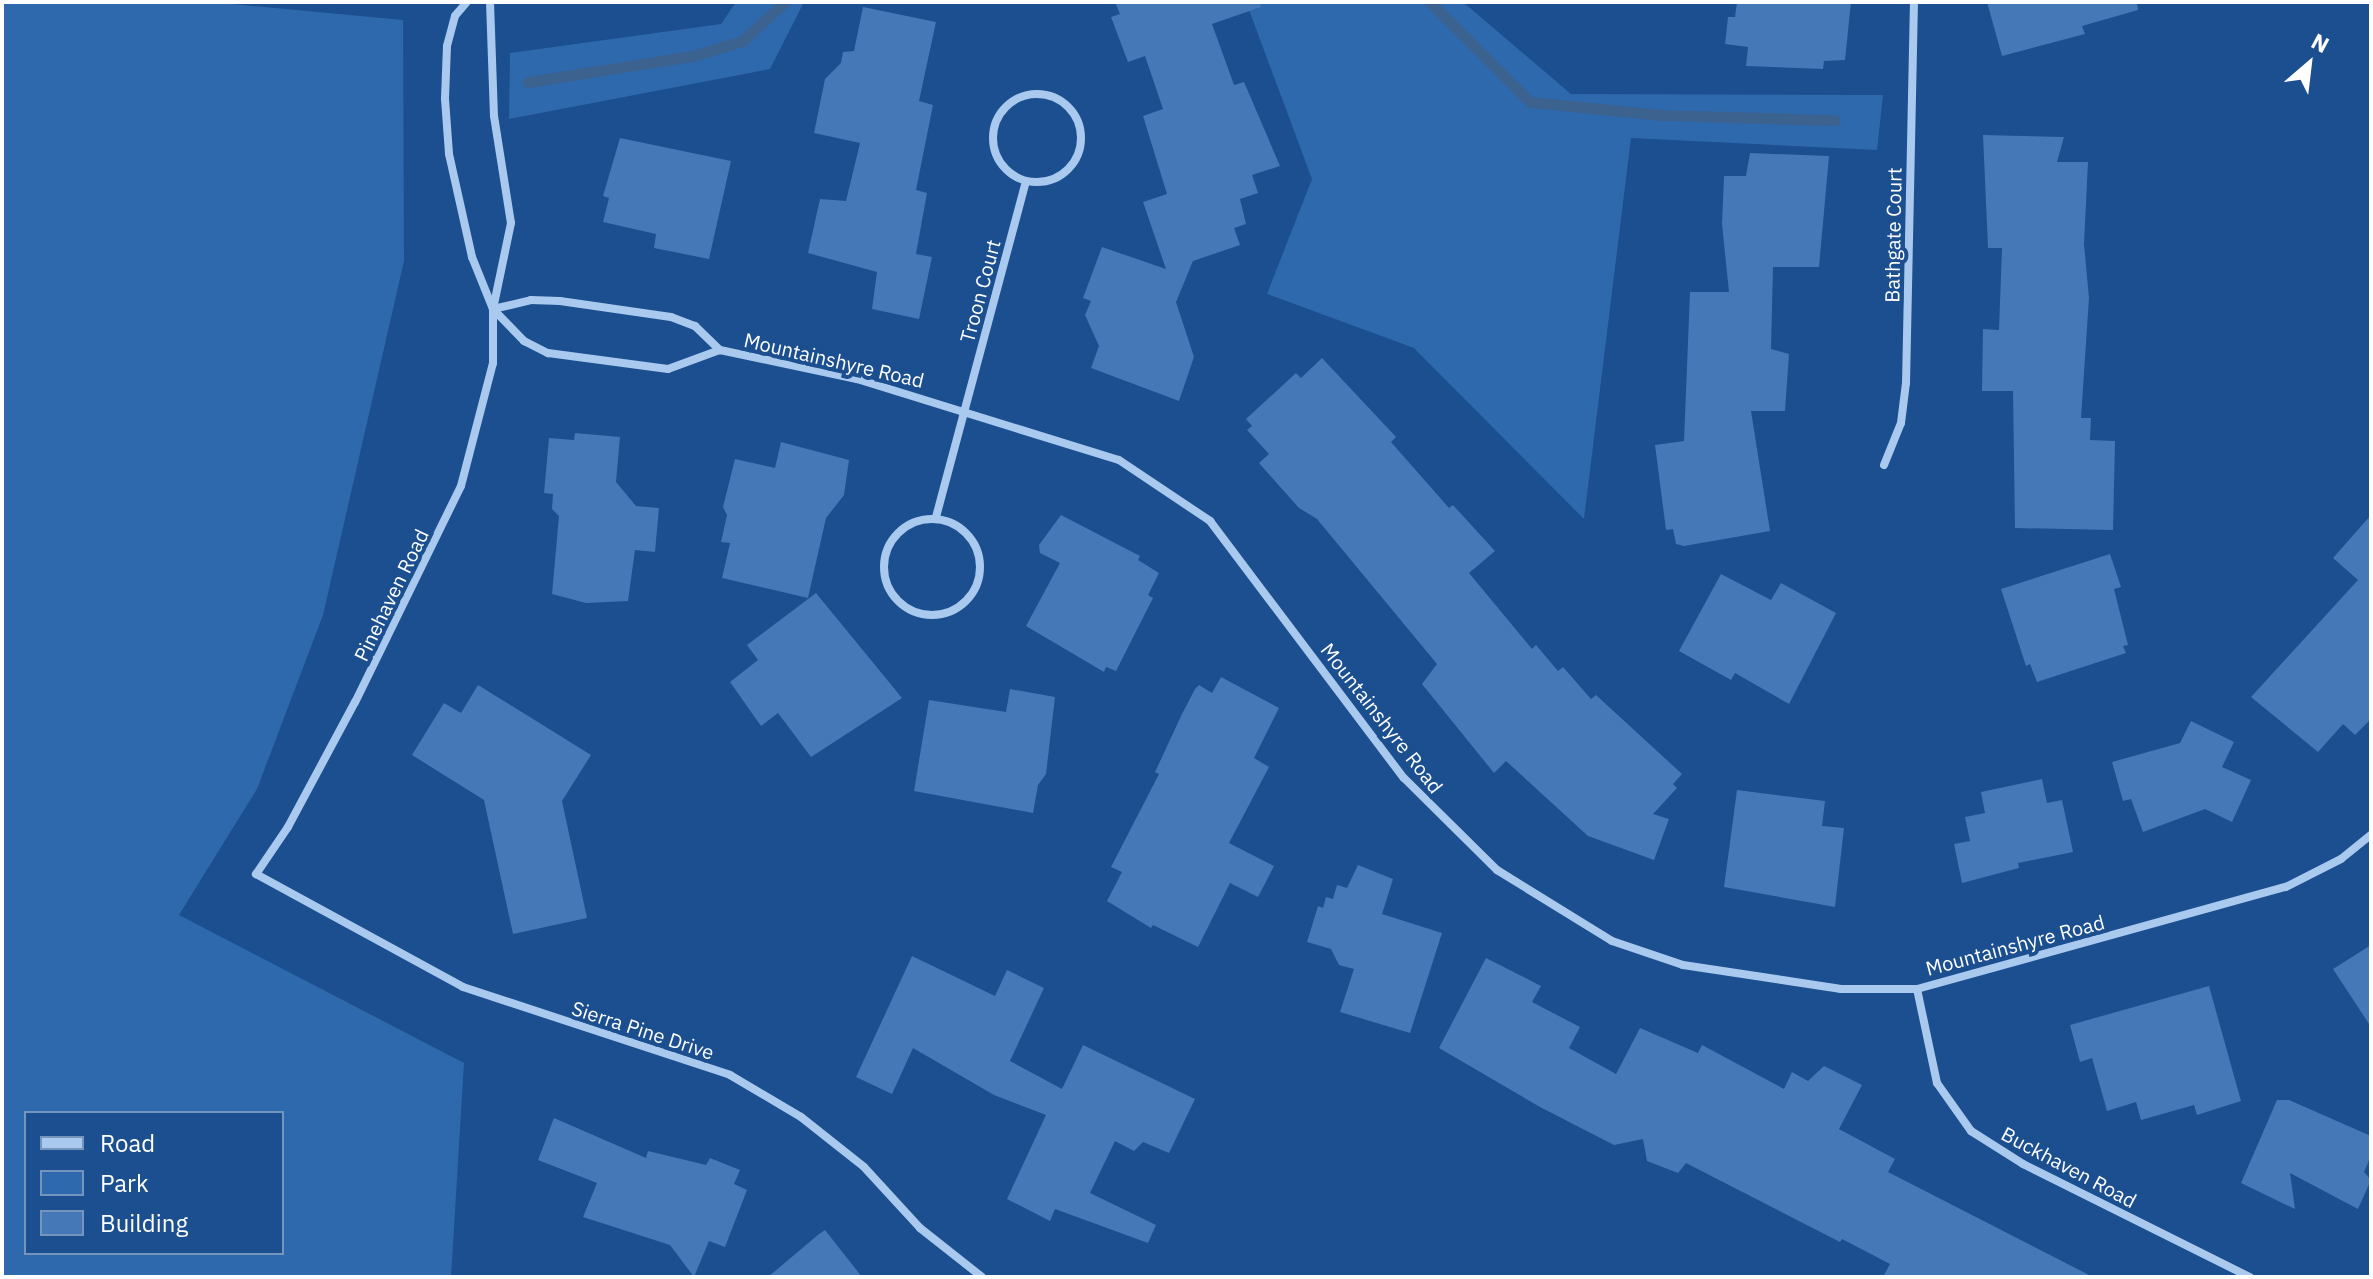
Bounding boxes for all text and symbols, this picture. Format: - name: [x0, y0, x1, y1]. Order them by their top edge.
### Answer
- north arrow: [2269, 24, 2349, 104]
- text: N: [2307, 26, 2334, 59]
- street label: Bathgate Court: [1880, 167, 1906, 303]
- street label: Troon Court: [955, 237, 1005, 345]
- street label: Mountainshyre Road: [742, 328, 926, 392]
- street label: Pinehaven Road: [349, 525, 433, 665]
- street label: Mountainshyre Road: [1316, 638, 1448, 798]
- street label: Mountainshyre Road: [1923, 910, 2107, 980]
- street label: Sierra Pine Drive: [569, 996, 717, 1064]
- legend: [24, 1111, 284, 1255]
- street label: Buckhaven Road: [1997, 1121, 2141, 1213]
- text: Road: [100, 1127, 155, 1159]
- text: Park: [100, 1167, 149, 1199]
- text: Building: [100, 1207, 188, 1239]

